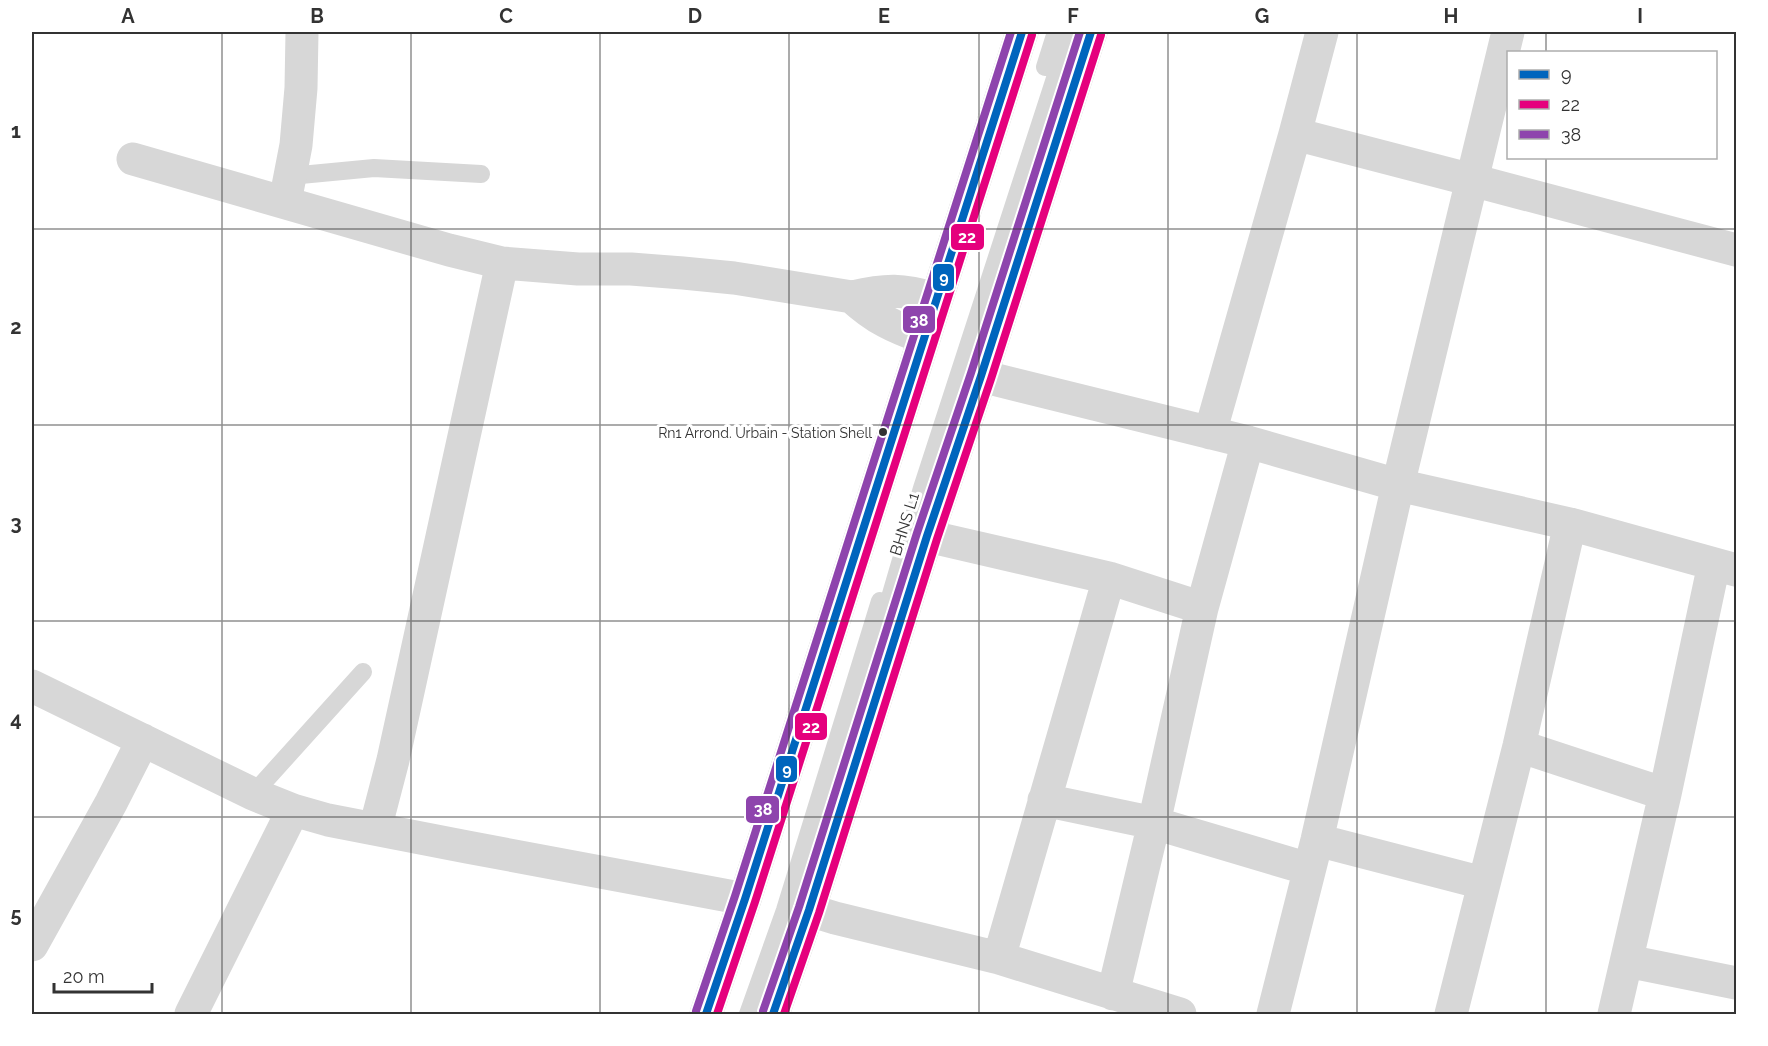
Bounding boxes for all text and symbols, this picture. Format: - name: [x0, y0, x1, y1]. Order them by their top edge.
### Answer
- text: A: [121, 4, 135, 28]
- text: B: [310, 4, 324, 28]
- text: C: [499, 4, 513, 28]
- text: D: [688, 4, 702, 28]
- text: E: [878, 4, 890, 28]
- text: F: [1067, 4, 1079, 28]
- text: G: [1255, 4, 1269, 28]
- text: H: [1444, 4, 1458, 28]
- text: I: [1637, 4, 1643, 28]
- legend: [1507, 51, 1717, 159]
- text: 9: [1561, 64, 1572, 85]
- text: 22: [1561, 94, 1580, 115]
- text: 1: [11, 119, 21, 143]
- text: 38: [1561, 124, 1581, 145]
- line badge: 22: [950, 223, 985, 251]
- text: 22: [958, 228, 976, 247]
- line badge: 9: [932, 263, 955, 292]
- text: 9: [939, 268, 949, 287]
- line badge: 38: [902, 305, 936, 334]
- text: 38: [910, 311, 928, 330]
- text: 2: [10, 315, 22, 339]
- place label: Rn1 Arrond. Urbain - Station Shell: [658, 425, 872, 441]
- marker: Rn1 Arrond. Urbain - Station Shell: [877, 426, 889, 438]
- street label: BHNS L1: [886, 490, 923, 558]
- text: 3: [10, 511, 22, 535]
- text: 4: [10, 707, 22, 731]
- line badge: 22: [794, 712, 828, 741]
- text: 22: [802, 718, 820, 737]
- line badge: 9: [775, 755, 798, 783]
- text: 9: [782, 760, 792, 779]
- line badge: 38: [745, 795, 780, 824]
- text: 38: [754, 800, 772, 819]
- text: 5: [10, 903, 22, 927]
- scale bar: [54, 956, 152, 994]
- text: 20 m: [63, 966, 105, 987]

